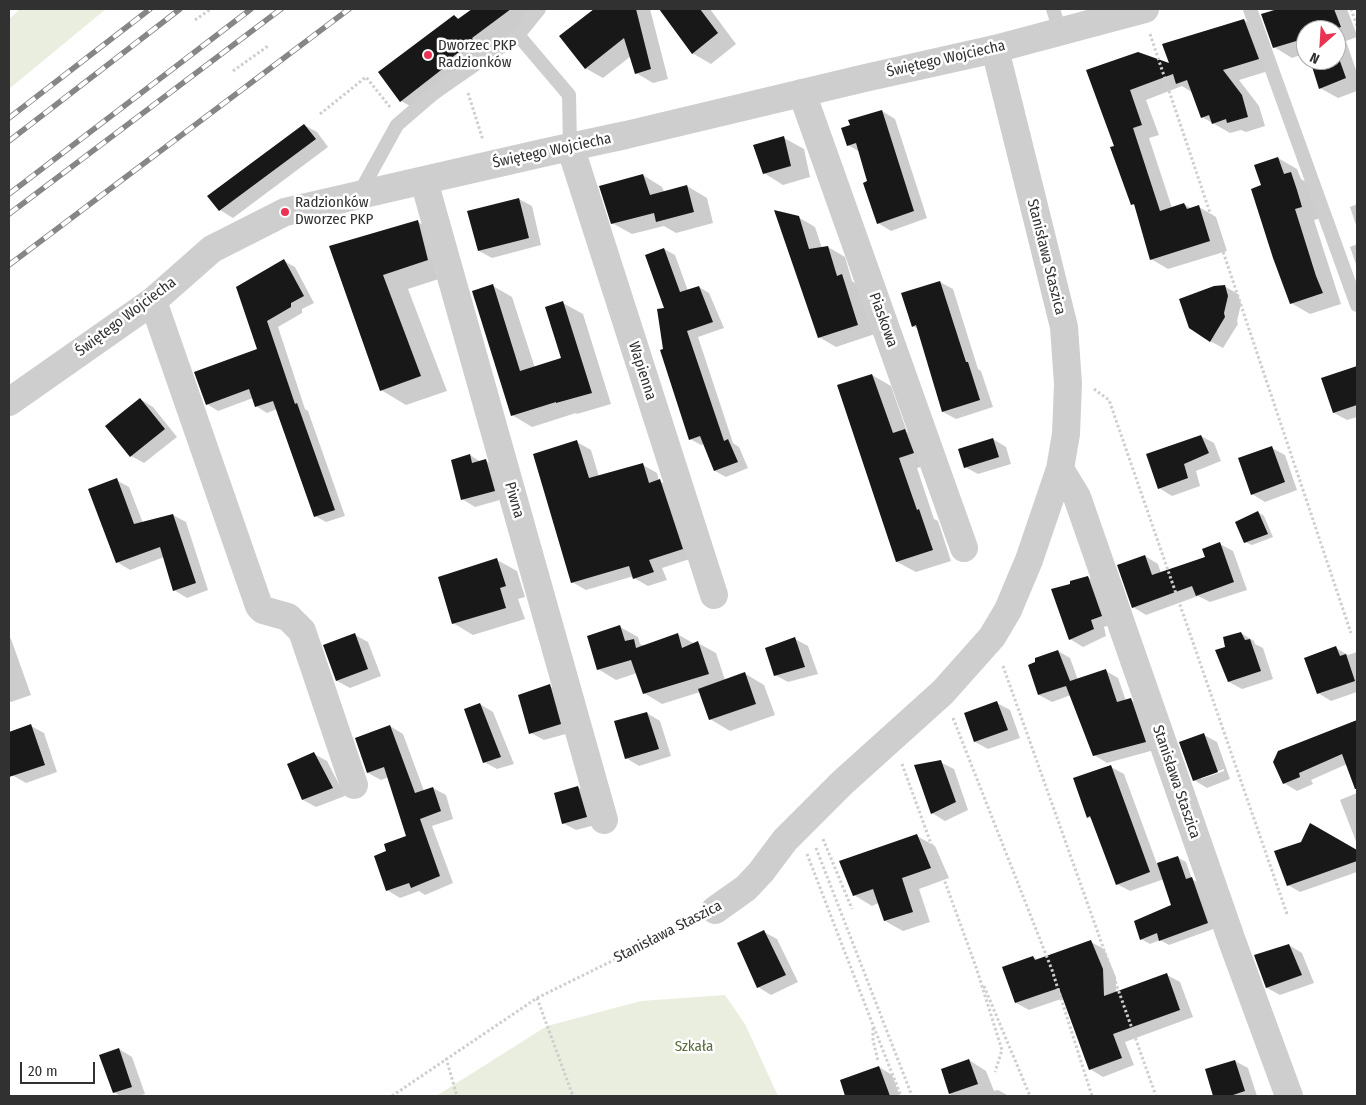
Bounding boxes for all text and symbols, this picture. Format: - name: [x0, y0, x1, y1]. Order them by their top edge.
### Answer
- north arrow: [1296, 20, 1346, 70]
- place label: Dworzec PKP Radzionków: [438, 37, 516, 72]
- street label: Świętego Wojciecha: [885, 37, 1007, 81]
- marker: Dworzec PKP Radzionków: [422, 49, 434, 61]
- text: N: [1307, 49, 1322, 68]
- street label: Świętego Wojciecha: [491, 130, 613, 172]
- place label: Radzionków Dworzec PKP: [295, 194, 373, 229]
- street label: Stanisława Staszica: [1023, 197, 1069, 317]
- marker: Radzionków Dworzec PKP: [279, 206, 291, 218]
- street label: Świętego Wojciecha: [72, 273, 180, 361]
- street label: Piaskowa: [865, 290, 901, 350]
- street label: Wapienna: [624, 339, 660, 403]
- street label: Piwna: [500, 480, 528, 520]
- street label: Stanisława Staszica: [1148, 723, 1204, 841]
- street label: Stanisława Staszica: [611, 897, 725, 967]
- park label: Szkała: [675, 1038, 713, 1056]
- scale bar: [22, 1052, 98, 1084]
- text: 20 m: [28, 1062, 58, 1080]

